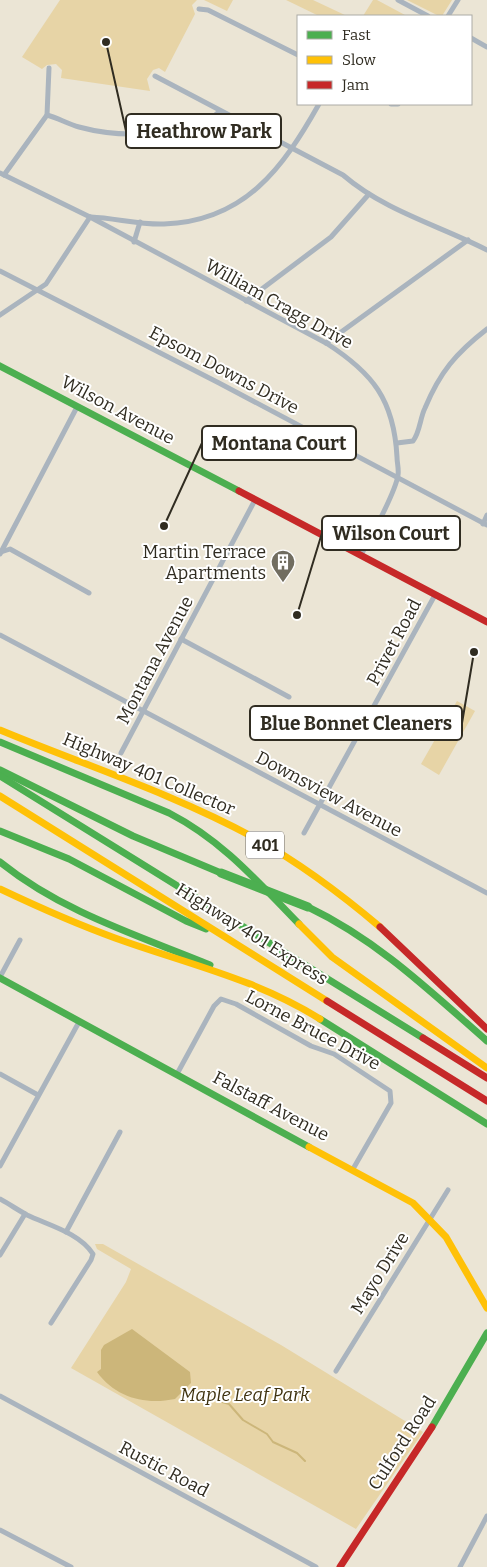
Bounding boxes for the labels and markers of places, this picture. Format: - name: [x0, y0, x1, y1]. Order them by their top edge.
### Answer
- callout: Heathrow Park: [126, 114, 281, 148]
- callout: Montana Court: [202, 426, 356, 460]
- callout: Wilson Court: [322, 516, 460, 550]
- place label: Martin Terrace Apartments: [142, 541, 266, 584]
- building icon: Martin Terrace Apartments: [270, 549, 296, 583]
- callout: Blue Bonnet Cleaners: [250, 706, 462, 740]

